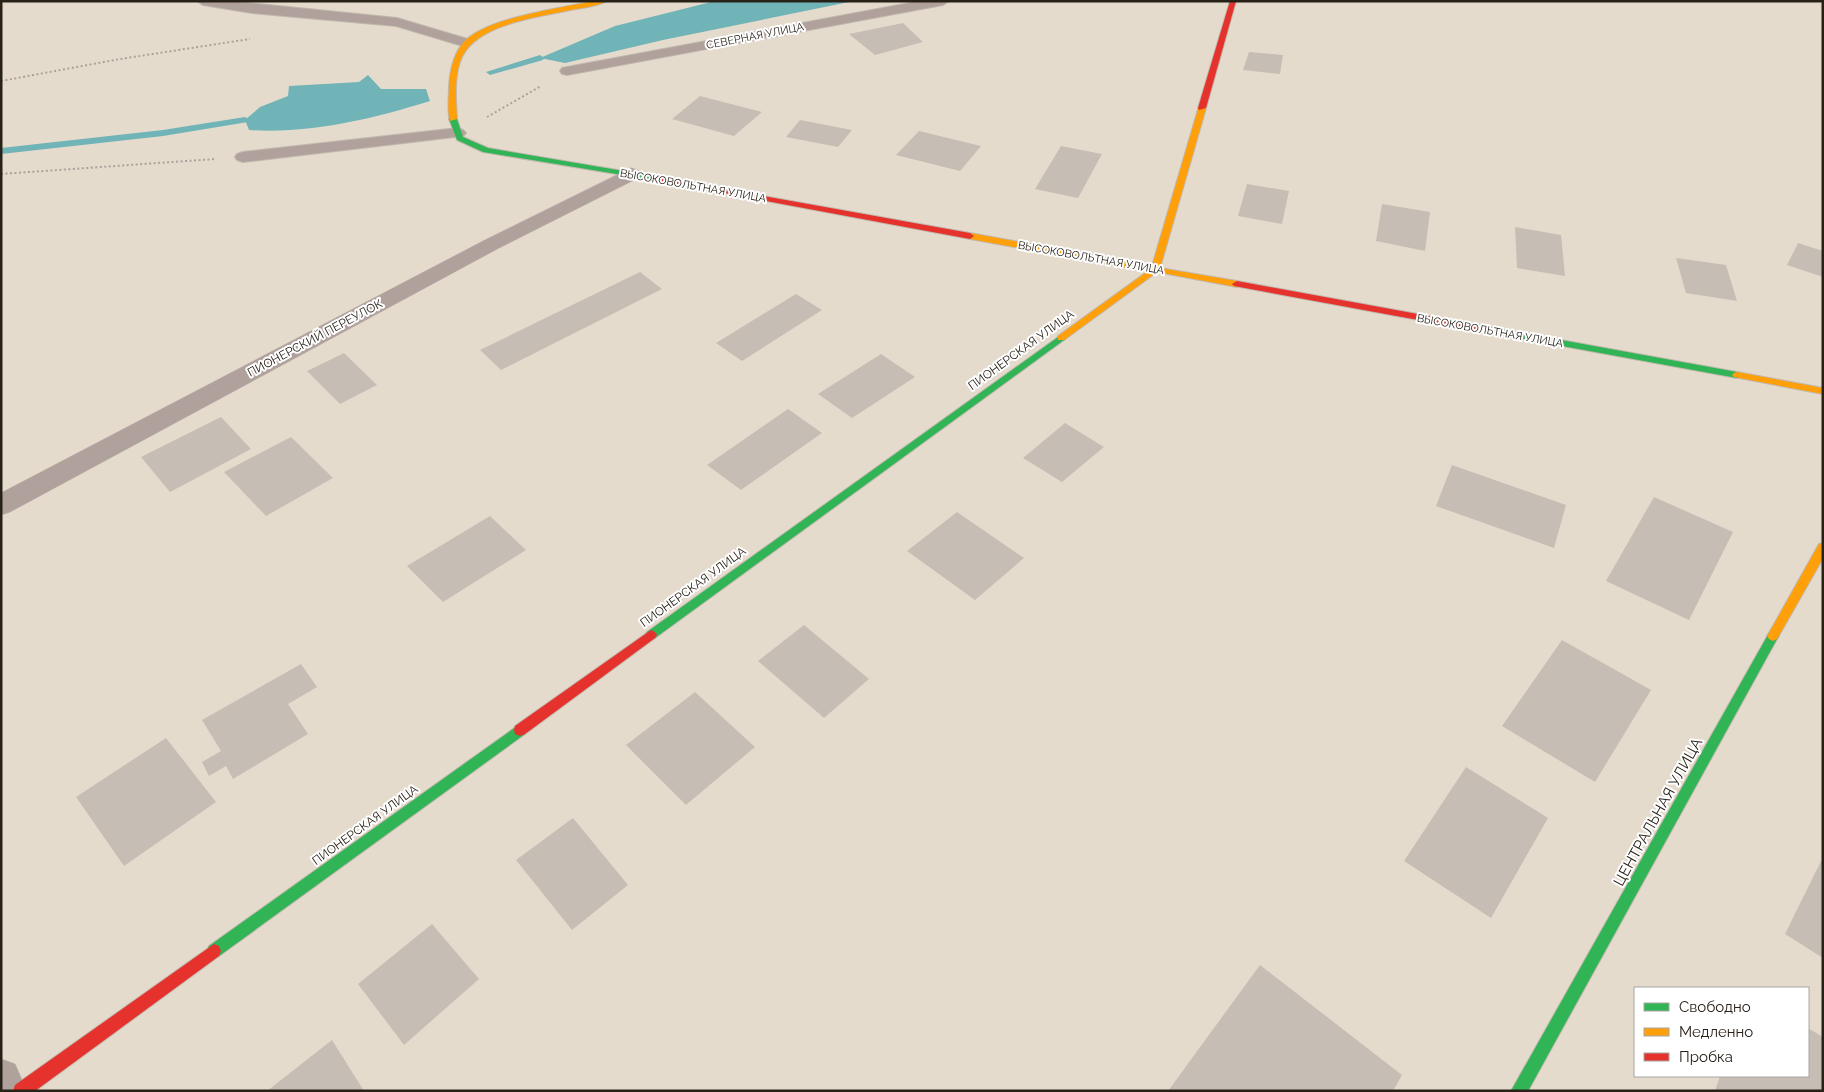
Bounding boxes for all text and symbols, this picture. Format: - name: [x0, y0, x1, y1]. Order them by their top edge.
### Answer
- street label: СЕВЕРНАЯ УЛИЦА: [705, 20, 805, 52]
- street label: ВЫСОКОВОЛЬТНАЯ УЛИЦА: [619, 167, 768, 205]
- street label: ВЫСОКОВОЛЬТНАЯ УЛИЦА: [1017, 239, 1166, 277]
- street label: ПИОНЕРСКИЙ ПЕРЕУЛОК: [245, 296, 385, 380]
- street label: ПИОНЕРСКАЯ УЛИЦА: [965, 307, 1077, 393]
- street label: ВЫСОКОВОЛЬТНАЯ УЛИЦА: [1416, 312, 1565, 350]
- street label: ПИОНЕРСКАЯ УЛИЦА: [637, 544, 749, 630]
- street label: ЦЕНТРАЛЬНАЯ УЛИЦА: [1610, 735, 1706, 889]
- street label: ПИОНЕРСКАЯ УЛИЦА: [309, 782, 421, 868]
- legend: [1634, 987, 1809, 1077]
- text: Свободно: [1679, 998, 1751, 1016]
- text: Медленно: [1679, 1023, 1753, 1041]
- text: Пробка: [1679, 1048, 1733, 1066]

